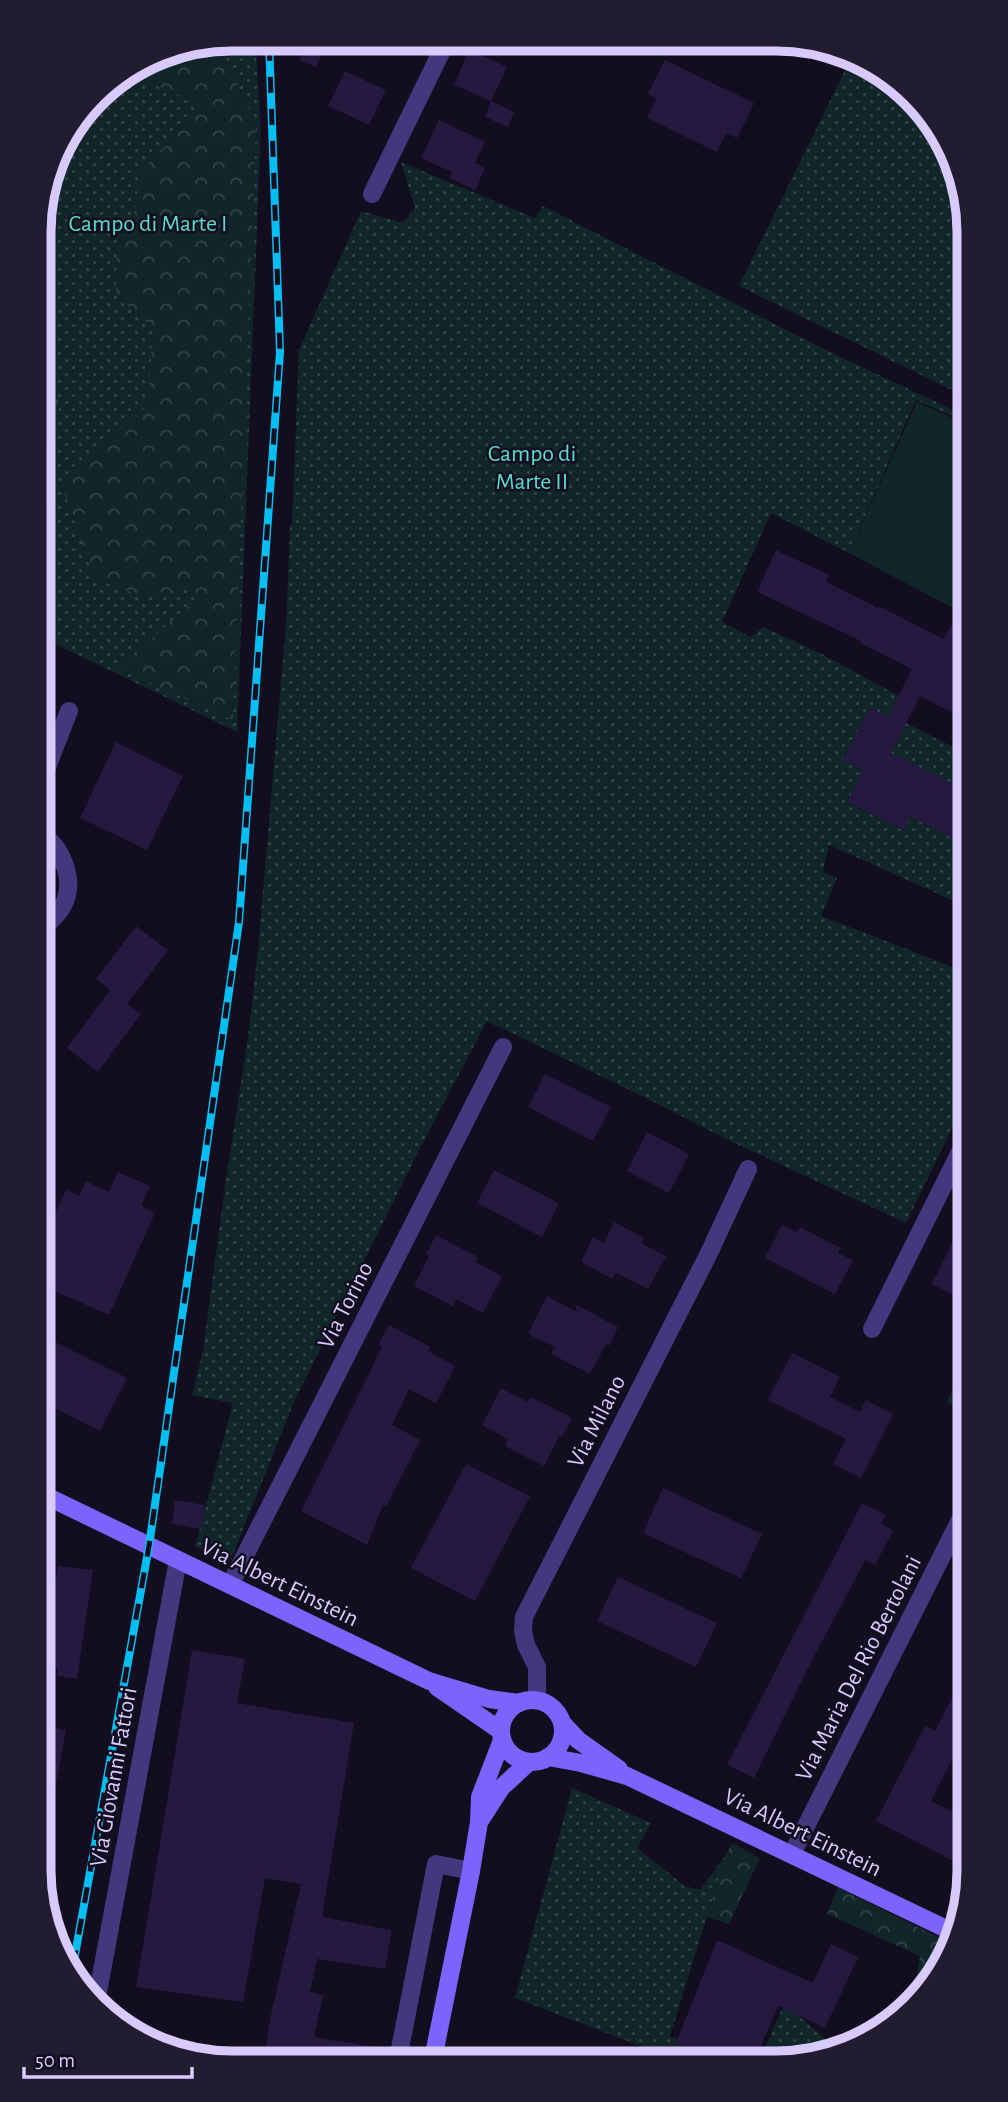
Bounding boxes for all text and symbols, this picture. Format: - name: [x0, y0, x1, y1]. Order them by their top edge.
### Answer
- park label: Campo di Marte I: [69, 212, 227, 236]
- park label: Campo di Marte II: [488, 442, 576, 494]
- street label: Via Torino: [314, 1258, 378, 1353]
- street label: Via Milano: [563, 1371, 630, 1471]
- street label: Via Albert Einstein: [197, 1534, 362, 1631]
- street label: Via Maria Del Rio Bertolani: [792, 1552, 926, 1785]
- street label: Via Giovanni Fattori: [86, 1686, 142, 1869]
- street label: Via Albert Einstein: [720, 1784, 885, 1881]
- scale bar: [24, 2036, 192, 2080]
- text: 50 m: [35, 2050, 75, 2071]

